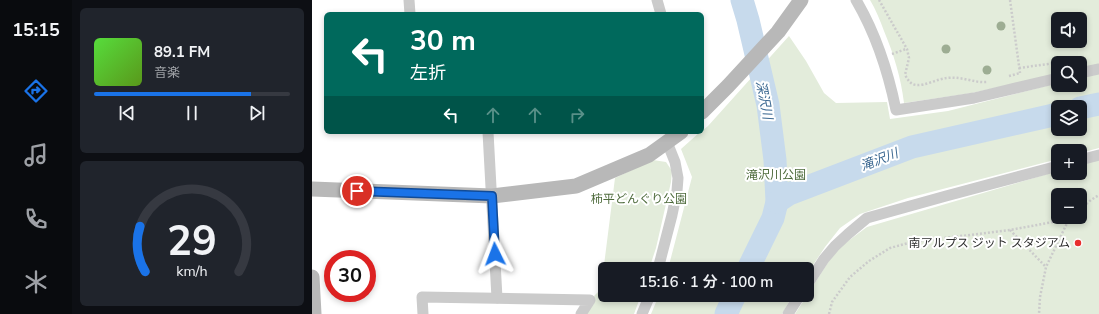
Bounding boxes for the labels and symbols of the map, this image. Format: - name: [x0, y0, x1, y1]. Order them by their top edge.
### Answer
- water label: 深沢川: [751, 79, 777, 123]
- water label: 滝沢川: [858, 144, 903, 175]
- park label: 滝沢川公園: [746, 167, 806, 183]
- pin: [340, 174, 374, 208]
- park label: 柿平どんぐり公園: [591, 191, 687, 207]
- position arrow: [474, 233, 516, 275]
- place label: 南アルプス ジット スタジアム: [909, 235, 1070, 251]
- marker: 南アルプス ジット スタジアム: [1073, 238, 1083, 248]
- speed limit sign: 30: [324, 250, 376, 302]

